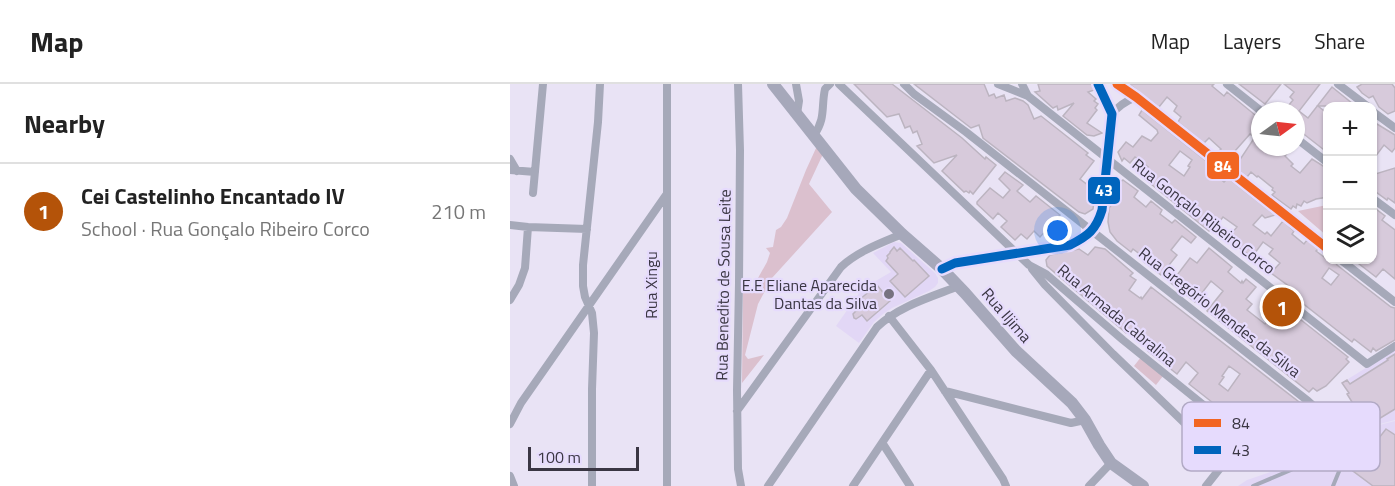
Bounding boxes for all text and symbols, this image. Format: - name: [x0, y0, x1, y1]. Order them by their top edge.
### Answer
- text: Map: [30, 20, 84, 63]
- text: Map: [1151, 25, 1190, 57]
- text: Layers: [1223, 25, 1281, 57]
- text: Share: [1314, 25, 1365, 57]
- north arrow: [1251, 102, 1305, 156]
- map controls: [1323, 102, 1377, 264]
- button: +: [1323, 102, 1377, 156]
- text: Nearby: [24, 104, 105, 143]
- line badge: 84: [1206, 151, 1240, 180]
- street label: Rua Gonçalo Ribeiro Corco: [1127, 152, 1281, 280]
- text: 84: [1214, 154, 1232, 178]
- button: −: [1323, 156, 1377, 210]
- line badge: 43: [1087, 176, 1121, 205]
- text: 43: [1095, 178, 1113, 202]
- text: Cei Castelinho Encantado IV: [81, 179, 345, 213]
- street label: Rua Benedito de Sousa Leite: [709, 189, 737, 381]
- text: 1: [38, 196, 49, 227]
- text: 210 m: [431, 196, 486, 227]
- button: layers: [1323, 210, 1377, 264]
- text: School · Rua Gonçalo Ribeiro Corco: [81, 213, 370, 244]
- your location: [1043, 216, 1072, 245]
- street label: Rua Gregório Mendes da Silva: [1134, 241, 1306, 383]
- street label: Rua Xingu: [639, 251, 663, 319]
- street label: Rua Armada Cabralina: [1052, 258, 1182, 372]
- place label: E.E Eliane Aparecida Dantas da Silva: [742, 273, 877, 315]
- street label: Rua Iljima: [976, 282, 1038, 348]
- pin: 1: [1262, 284, 1302, 330]
- marker: E.E Eliane Aparecida Dantas da Silva: [882, 287, 896, 301]
- legend: [1182, 402, 1380, 471]
- text: 84: [1232, 411, 1250, 435]
- text: 43: [1232, 438, 1250, 462]
- scale bar: [528, 444, 639, 472]
- text: 100 m: [537, 445, 581, 469]

